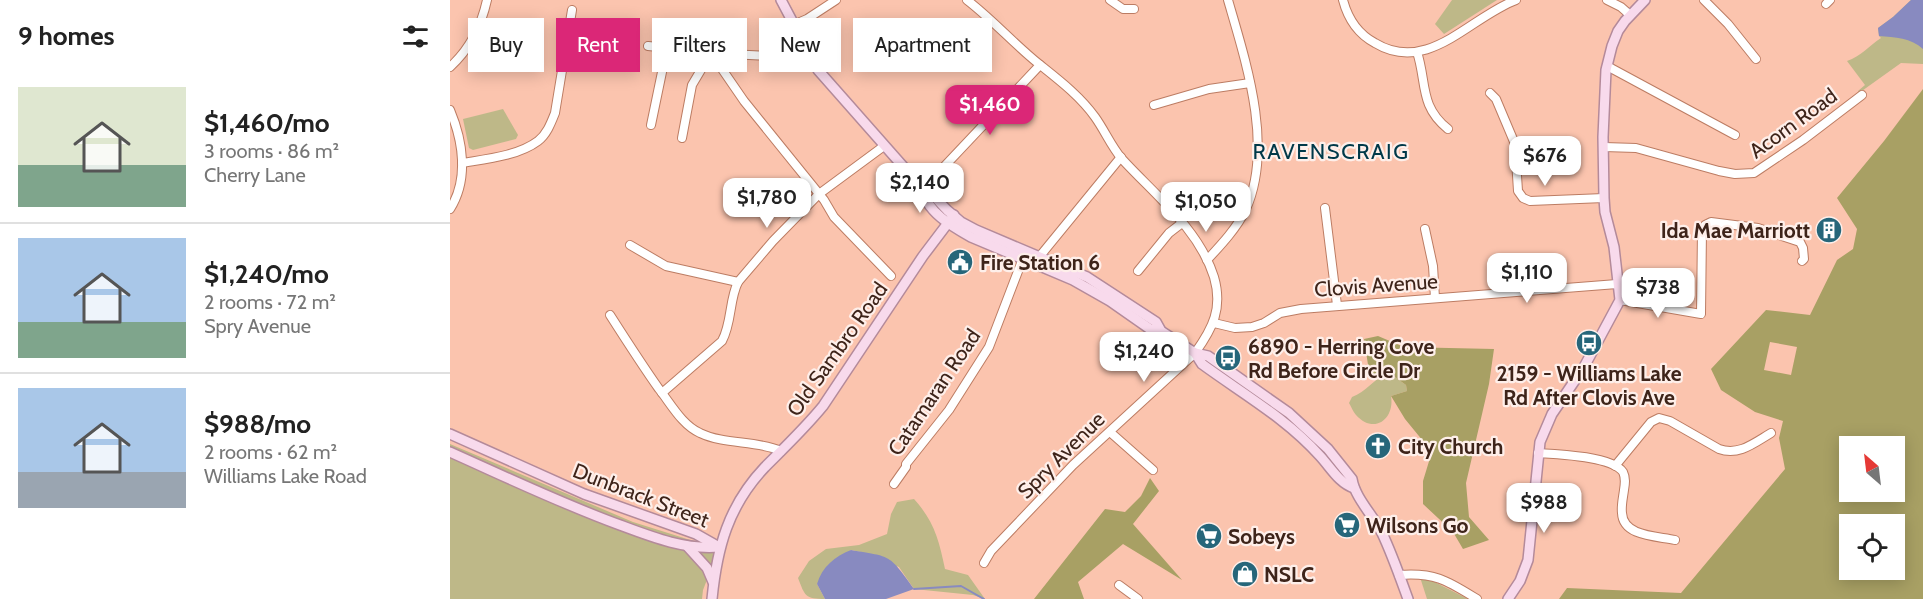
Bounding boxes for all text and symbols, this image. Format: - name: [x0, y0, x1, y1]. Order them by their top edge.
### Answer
- chip: Buy: [468, 18, 544, 72]
- chip: Rent: [556, 18, 640, 72]
- chip: Filters: [652, 18, 747, 72]
- chip: New: [759, 18, 841, 72]
- chip: Apartment: [853, 18, 992, 72]
- text: 9 homes: [18, 20, 115, 52]
- icon: filters: [399, 20, 432, 53]
- street label: Acorn Road: [1744, 83, 1842, 163]
- pin: $1,460: [941, 85, 1039, 136]
- text: $1,460: [959, 92, 1021, 116]
- text: $1,460/mo: [204, 107, 330, 139]
- icon: home: [66, 111, 138, 183]
- pin: $676: [1509, 136, 1581, 187]
- district label: RAVENSCRAIG: [1253, 138, 1409, 165]
- text: 3 rooms · 86 m²: [204, 139, 339, 163]
- text: $676: [1523, 143, 1567, 167]
- text: Cherry Lane: [204, 163, 306, 187]
- pin: $2,140: [871, 163, 969, 214]
- text: $2,140: [890, 170, 950, 194]
- pin: $1,780: [718, 178, 816, 229]
- pin: $1,050: [1157, 182, 1255, 233]
- text: $1,780: [737, 185, 797, 209]
- text: $1,050: [1175, 189, 1237, 213]
- building icon: Ida Mae Marriott: [1814, 215, 1844, 245]
- place label: Ida Mae Marriott: [1661, 218, 1810, 243]
- public building icon: Fire Station 6: [945, 247, 975, 277]
- place label: Fire Station 6: [980, 250, 1100, 275]
- pin: $1,110: [1478, 253, 1576, 304]
- text: $1,240/mo: [204, 258, 329, 290]
- text: $1,110: [1501, 260, 1553, 284]
- icon: home: [66, 262, 138, 334]
- street label: Clovis Avenue: [1313, 268, 1439, 302]
- pin: $738: [1622, 268, 1694, 319]
- text: $738: [1636, 275, 1680, 299]
- street label: Old Sambro Road: [781, 277, 893, 421]
- text: 2 rooms · 72 m²: [204, 290, 336, 314]
- text: Spry Avenue: [204, 314, 311, 338]
- street label: Catamaran Road: [883, 324, 985, 460]
- bus stop icon: 2159 - Williams Lake Rd After Clovis Ave: [1574, 328, 1604, 358]
- pin: $1,240: [1095, 332, 1193, 383]
- place label: 6890 - Herring Cove Rd Before Circle Dr: [1248, 334, 1435, 383]
- text: $1,240: [1114, 339, 1174, 363]
- bus stop icon: 6890 - Herring Cove Rd Before Circle Dr: [1213, 343, 1243, 373]
- place label: 2159 - Williams Lake Rd After Clovis Ave: [1496, 361, 1682, 410]
- street label: Spry Avenue: [1012, 406, 1110, 504]
- text: $988/mo: [204, 408, 311, 440]
- icon: home: [66, 412, 138, 484]
- church icon: City Church: [1363, 431, 1393, 461]
- place label: City Church: [1398, 434, 1503, 459]
- north arrow: [1839, 436, 1905, 502]
- map controls: [1839, 436, 1905, 580]
- text: 2 rooms · 62 m²: [204, 440, 337, 464]
- street label: Dunbrack Street: [569, 458, 713, 532]
- text: Williams Lake Road: [204, 464, 367, 488]
- pin: $988: [1508, 483, 1580, 534]
- text: $988: [1521, 490, 1568, 514]
- supermarket icon: Wilsons Go: [1332, 510, 1362, 540]
- place label: Wilsons Go: [1366, 513, 1469, 538]
- button: locate: [1839, 514, 1905, 580]
- supermarket icon: Sobeys: [1194, 521, 1224, 551]
- place label: Sobeys: [1228, 524, 1295, 549]
- shop icon: NSLC: [1230, 559, 1260, 589]
- place label: NSLC: [1264, 562, 1314, 587]

